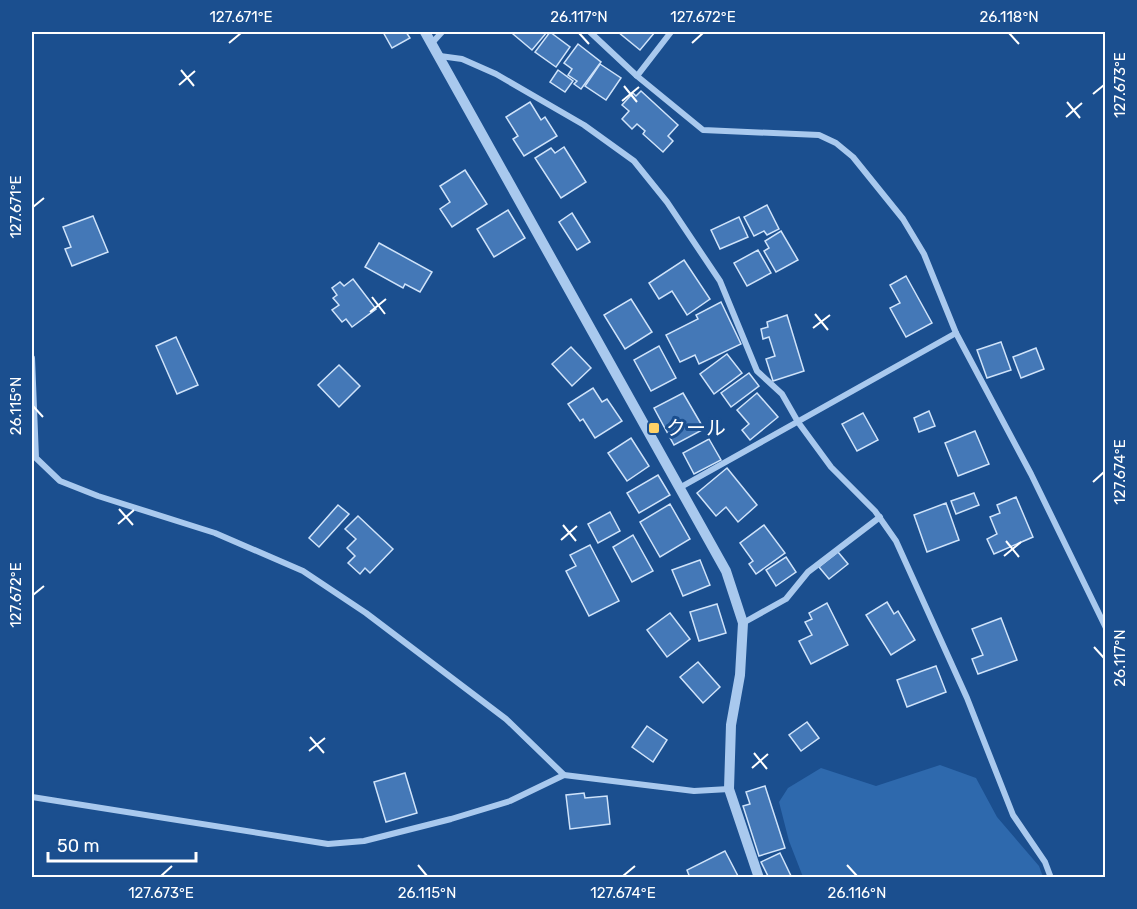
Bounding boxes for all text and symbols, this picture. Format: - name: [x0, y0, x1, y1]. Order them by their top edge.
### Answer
- text: 127.671°E: [209, 8, 273, 26]
- text: 26.117°N: [550, 8, 608, 26]
- text: 127.672°E: [670, 8, 736, 26]
- text: 26.118°N: [979, 8, 1039, 26]
- text: 127.673°E: [1111, 52, 1129, 118]
- text: 127.671°E: [7, 175, 25, 239]
- text: 26.115°N: [7, 377, 25, 435]
- place label: クール: [666, 416, 726, 440]
- marker: クール: [647, 421, 661, 435]
- text: 127.674°E: [1111, 439, 1129, 505]
- text: 127.672°E: [7, 562, 25, 628]
- text: 26.117°N: [1111, 629, 1129, 687]
- scale bar: [48, 825, 196, 863]
- text: 50 m: [57, 835, 100, 857]
- text: 127.673°E: [128, 884, 194, 902]
- text: 26.115°N: [398, 884, 456, 902]
- text: 127.674°E: [590, 884, 656, 902]
- text: 26.116°N: [828, 884, 886, 902]

